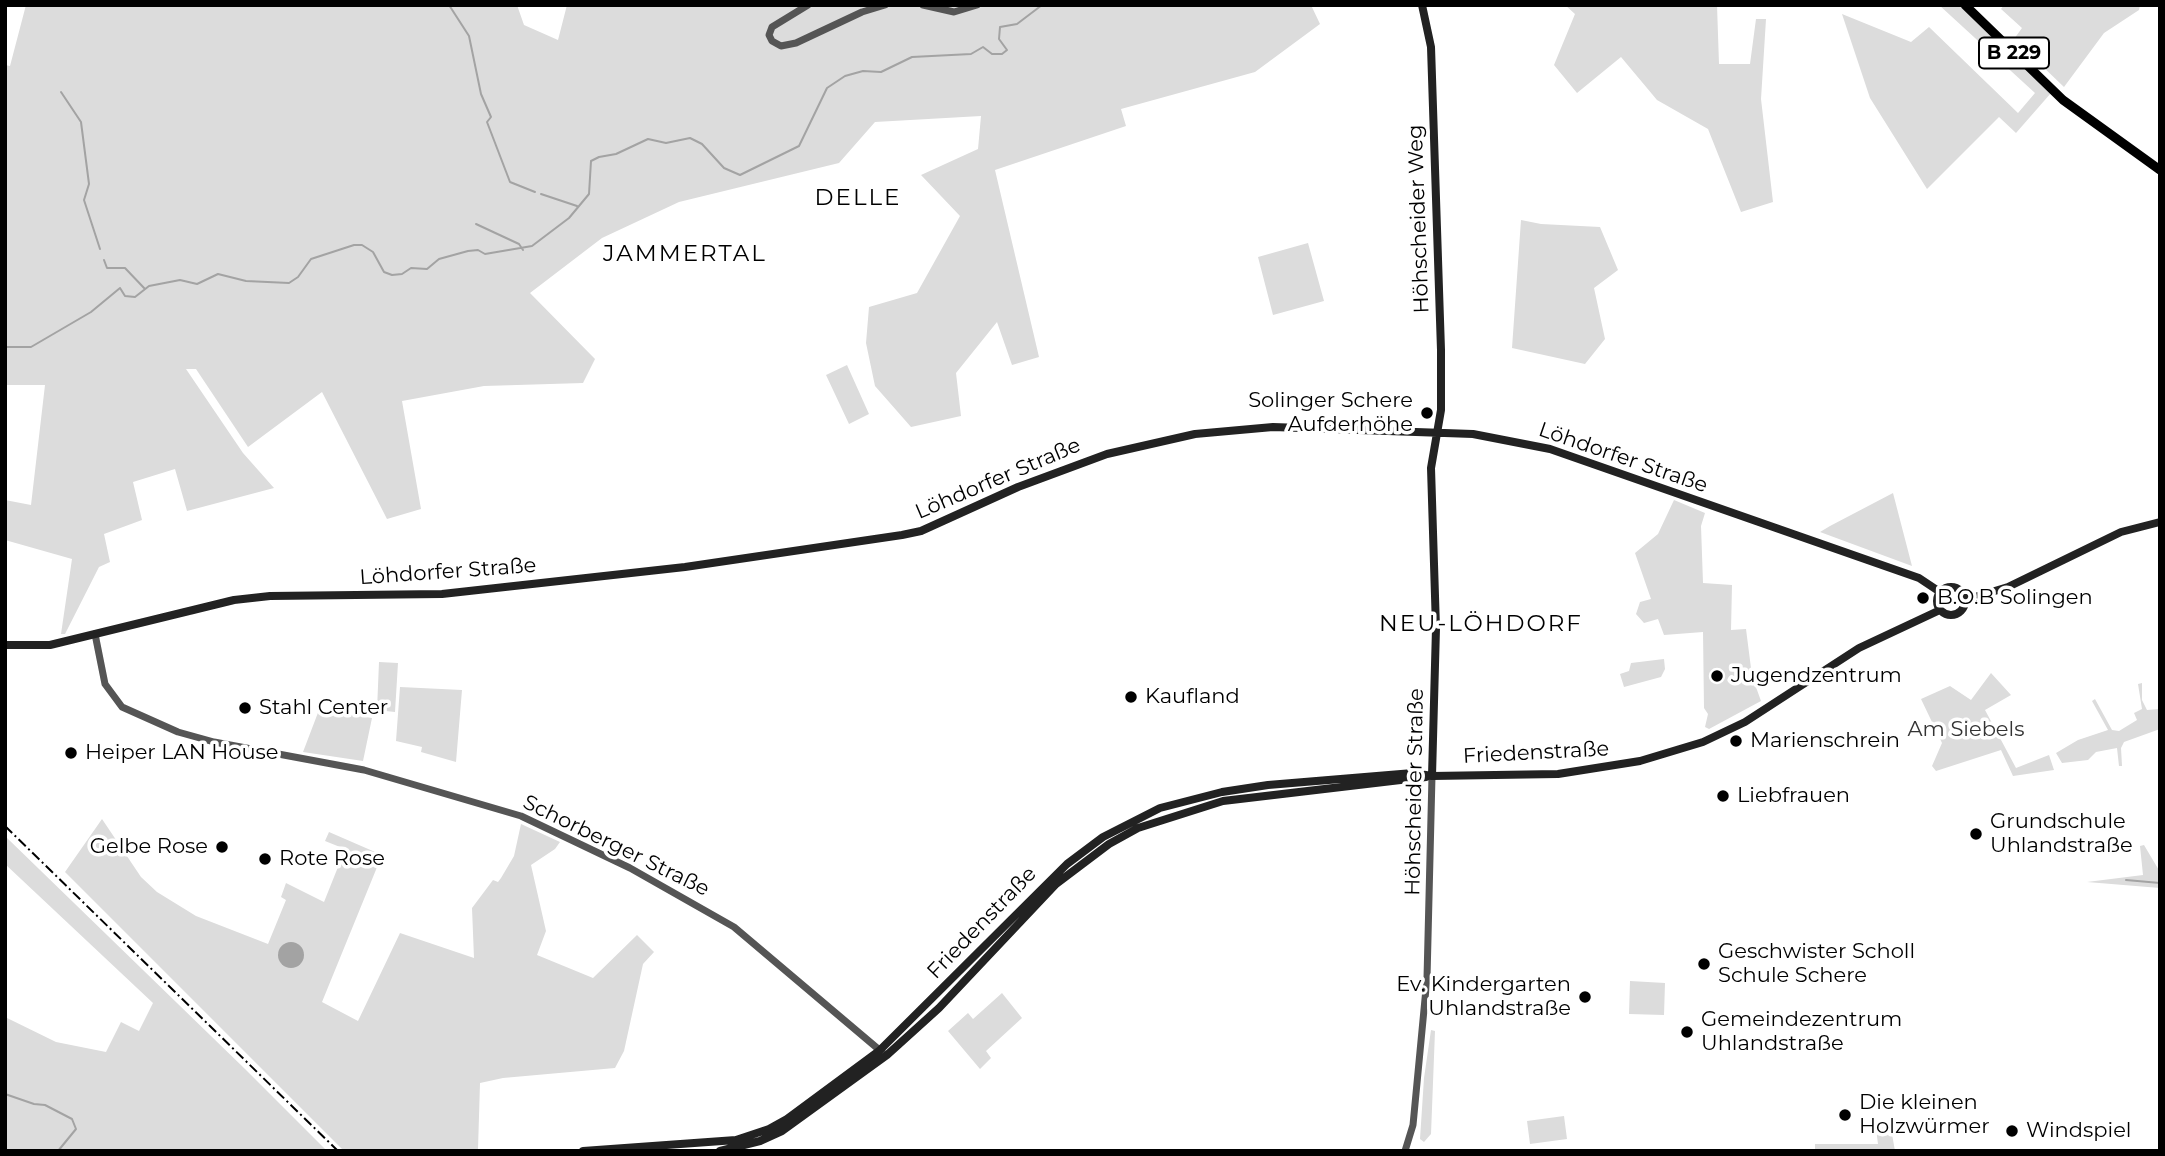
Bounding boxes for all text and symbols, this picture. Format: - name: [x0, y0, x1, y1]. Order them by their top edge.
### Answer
- road number: B 229: [1979, 38, 2049, 68]
- street label: Höhscheider Weg: [1403, 124, 1435, 314]
- district label: DELLE: [815, 184, 901, 212]
- district label: JAMMERTAL: [604, 240, 766, 268]
- place label: Solinger Schere Aufderhöhe: [1248, 388, 1413, 438]
- marker: Solinger Schere Aufderhöhe: [1419, 405, 1435, 421]
- street label: Löhdorfer Straße: [1535, 417, 1711, 499]
- street label: Löhdorfer Straße: [912, 433, 1084, 525]
- street label: Löhdorfer Straße: [359, 553, 537, 591]
- place label: B.O.B Solingen: [1937, 585, 2093, 611]
- marker: B.O.B Solingen: [1915, 590, 1931, 606]
- district label: NEU-LÖHDORF: [1380, 610, 1582, 638]
- place label: Jugendzentrum: [1731, 663, 1902, 689]
- marker: Jugendzentrum: [1709, 668, 1725, 684]
- place label: Kaufland: [1145, 684, 1240, 710]
- street label: Höhscheider Straße: [1401, 688, 1429, 896]
- marker: Kaufland: [1123, 689, 1139, 705]
- place label: Stahl Center: [259, 695, 388, 721]
- marker: Stahl Center: [237, 700, 253, 716]
- park label: Am Siebels: [1908, 717, 2024, 743]
- place label: Marienschrein: [1750, 728, 1900, 754]
- marker: Marienschrein: [1728, 733, 1744, 749]
- street label: Friedenstraße: [1462, 737, 1610, 769]
- place label: Heiper LAN House: [85, 740, 279, 766]
- marker: Heiper LAN House: [63, 745, 79, 761]
- place label: Liebfrauen: [1737, 783, 1850, 809]
- marker: Liebfrauen: [1715, 788, 1731, 804]
- street label: Schorberger Straße: [519, 790, 713, 902]
- place label: Grundschule Uhlandstraße: [1990, 809, 2133, 859]
- marker: Grundschule Uhlandstraße: [1968, 826, 1984, 842]
- place label: Gelbe Rose: [90, 834, 208, 860]
- marker: Gelbe Rose: [214, 839, 230, 855]
- place label: Rote Rose: [279, 846, 385, 872]
- marker: Rote Rose: [257, 851, 273, 867]
- street label: Friedenstraße: [922, 862, 1042, 984]
- place label: Geschwister Scholl Schule Schere: [1718, 939, 1915, 989]
- marker: Geschwister Scholl Schule Schere: [1696, 956, 1712, 972]
- place label: Ev. Kindergarten Uhlandstraße: [1396, 972, 1571, 1022]
- marker: Ev. Kindergarten Uhlandstraße: [1577, 989, 1593, 1005]
- place label: Gemeindezentrum Uhlandstraße: [1701, 1007, 1902, 1057]
- marker: Gemeindezentrum Uhlandstraße: [1679, 1024, 1695, 1040]
- place label: Die kleinen Holzwürmer: [1859, 1090, 1990, 1140]
- marker: Die kleinen Holzwürmer: [1837, 1107, 1853, 1123]
- place label: Windspiel: [2026, 1118, 2132, 1144]
- marker: Windspiel: [2004, 1123, 2020, 1139]

